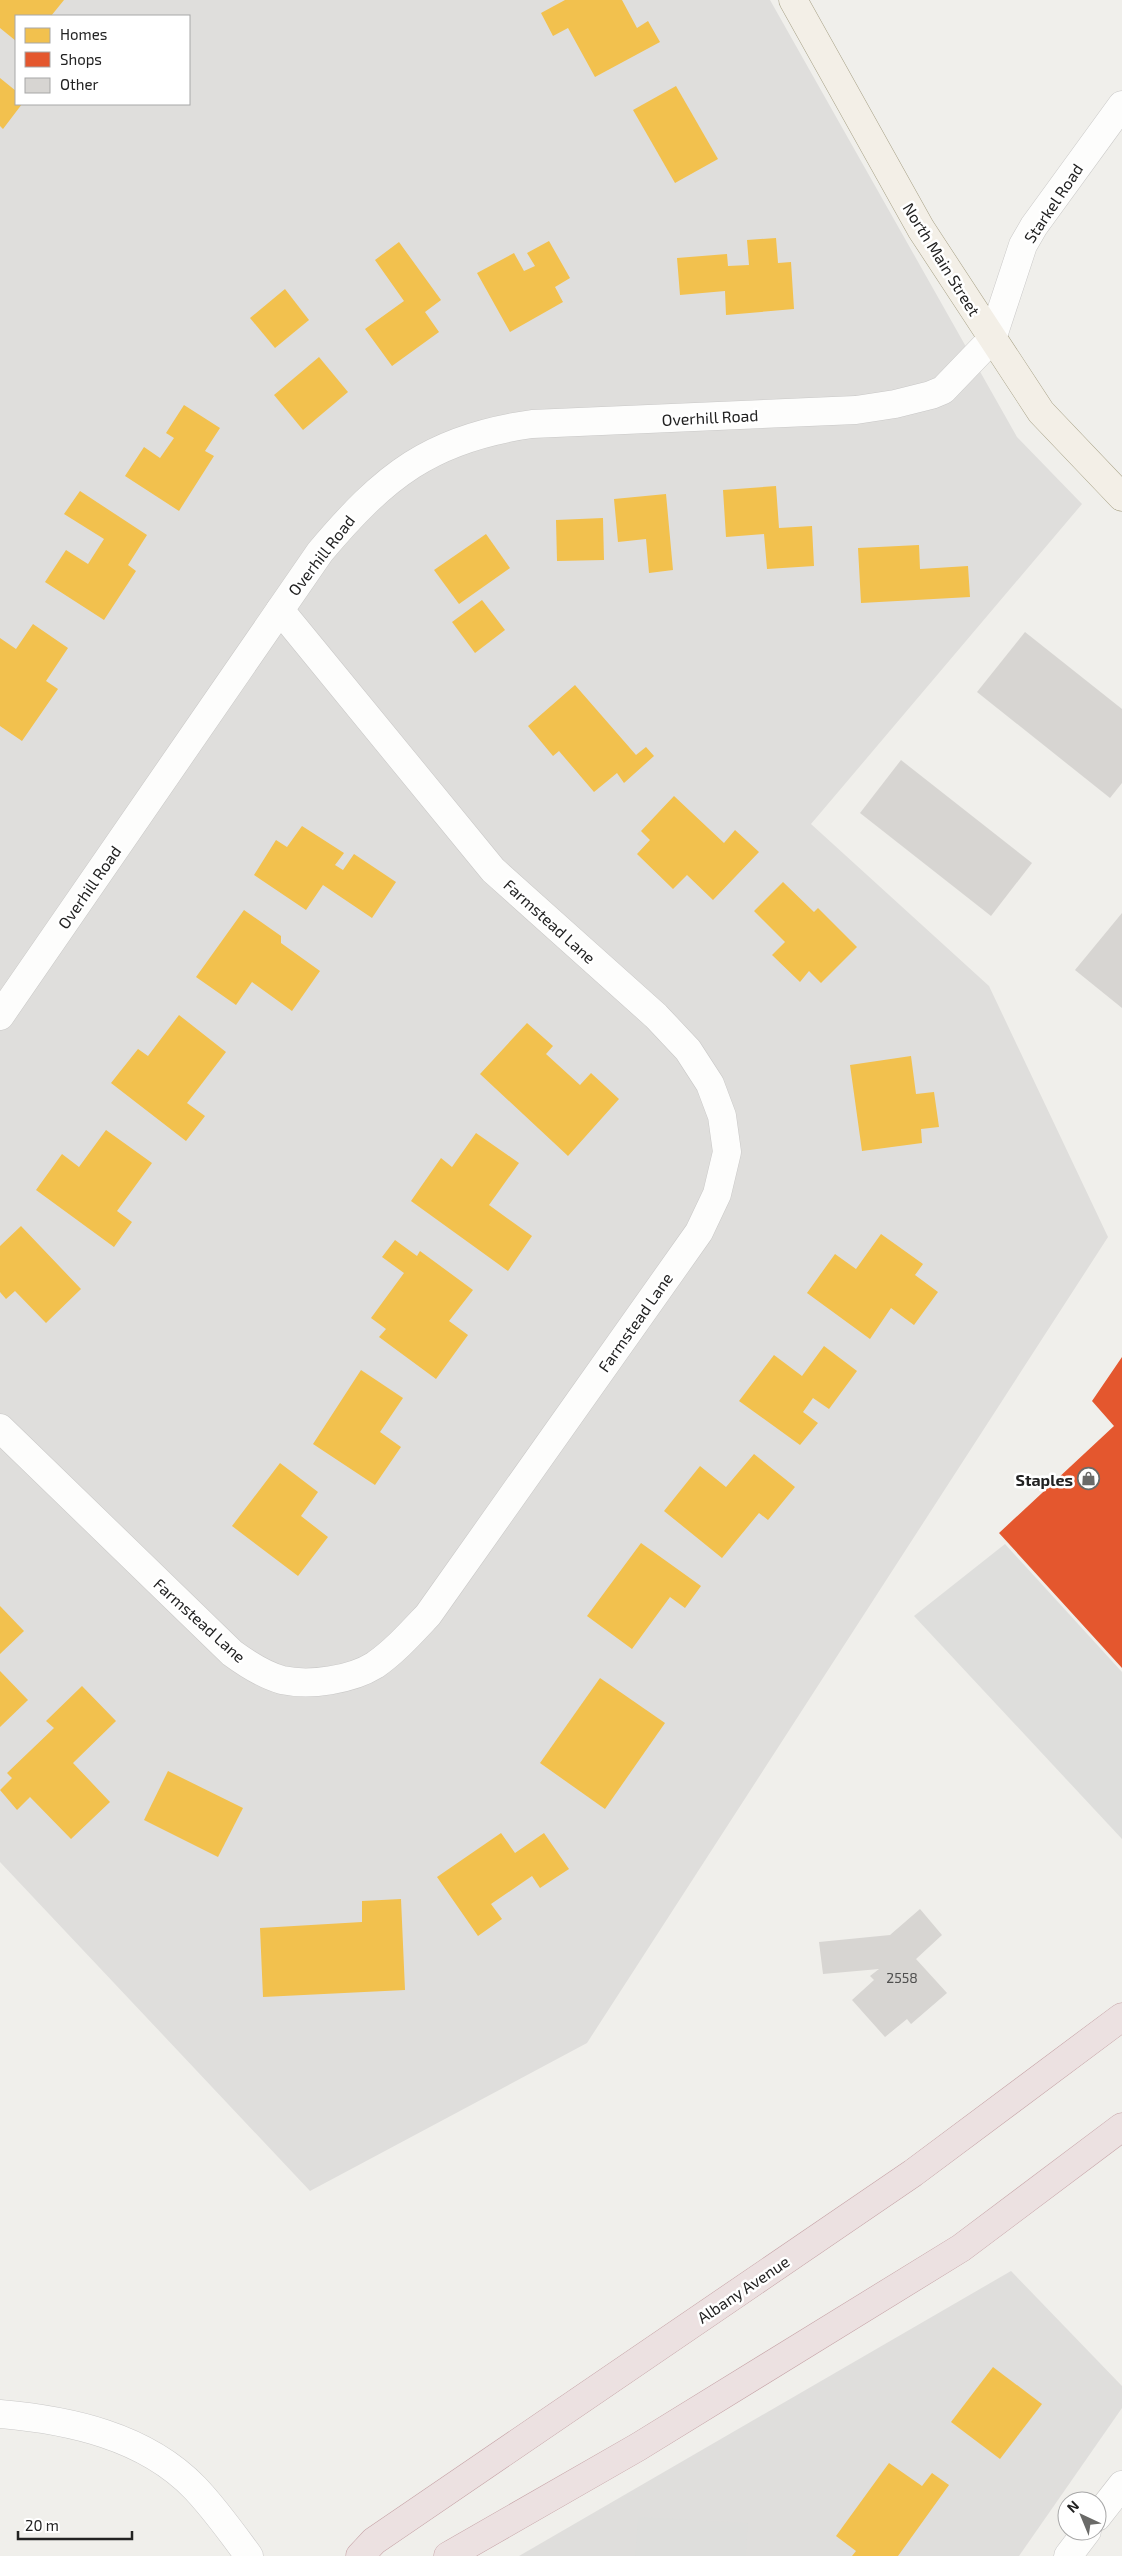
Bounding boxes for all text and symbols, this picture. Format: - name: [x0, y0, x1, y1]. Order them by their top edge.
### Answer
- legend: [15, 15, 190, 105]
- text: Homes: [60, 25, 107, 43]
- text: Shops: [60, 50, 102, 68]
- text: Other: [60, 75, 99, 93]
- street label: Starkel Road: [1020, 160, 1086, 246]
- street label: North Main Street: [900, 199, 984, 319]
- street label: Overhill Road: [661, 405, 759, 429]
- street label: Overhill Road: [284, 511, 358, 599]
- street label: Overhill Road: [53, 842, 125, 932]
- street label: Farmstead Lane: [500, 875, 600, 967]
- street label: Farmstead Lane: [594, 1269, 676, 1375]
- shop icon: Staples: [1077, 1467, 1101, 1491]
- place label: Staples: [1016, 1470, 1073, 1489]
- street label: Farmstead Lane: [150, 1574, 250, 1666]
- house number: 2558: [886, 1969, 918, 1986]
- street label: Albany Avenue: [693, 2251, 793, 2327]
- north arrow: [1057, 2491, 1107, 2541]
- text: N: [1063, 2497, 1082, 2516]
- scale bar: [18, 2508, 131, 2540]
- text: 20 m: [25, 2516, 59, 2534]

